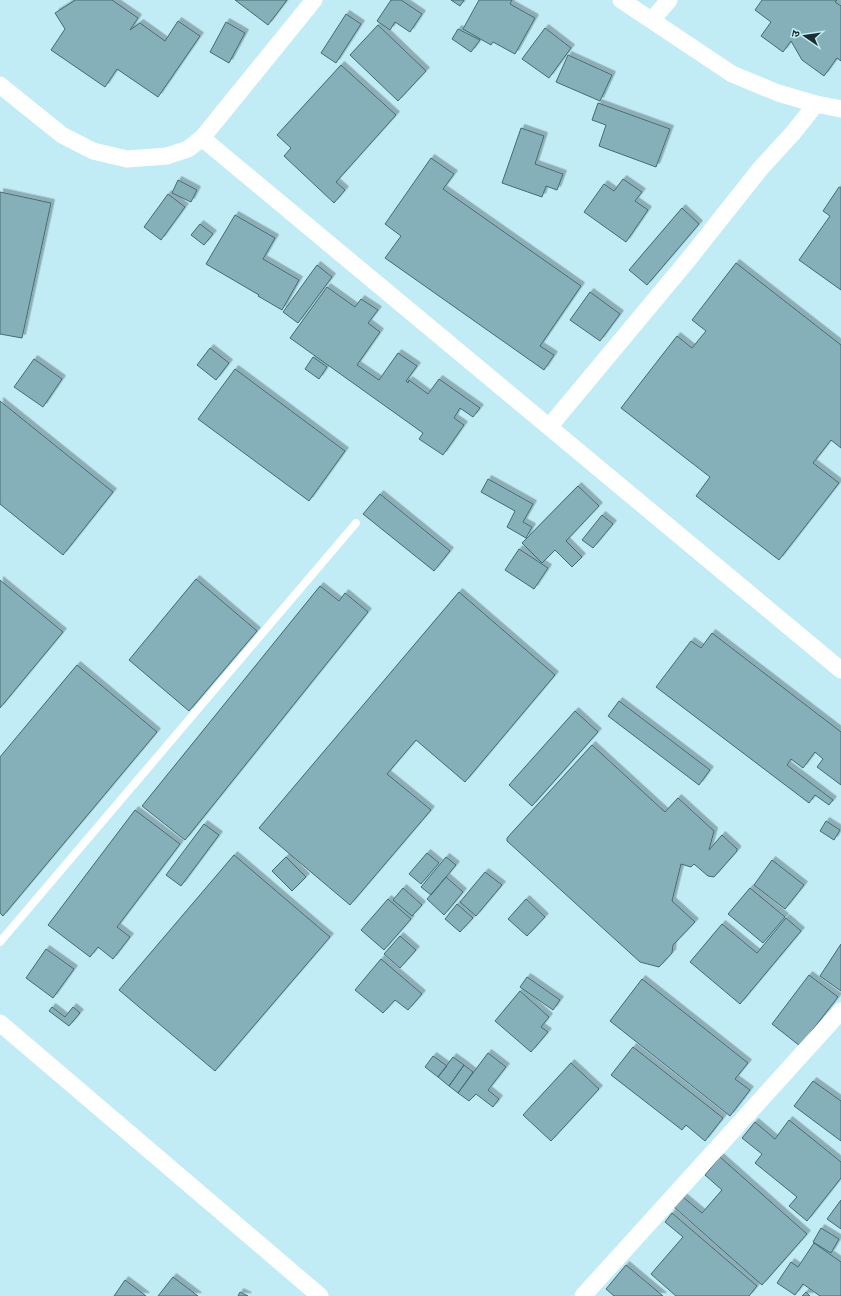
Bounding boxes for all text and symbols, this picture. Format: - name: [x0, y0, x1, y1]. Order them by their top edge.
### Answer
- north arrow: [785, 16, 825, 56]
- text: उ: [788, 28, 803, 38]

